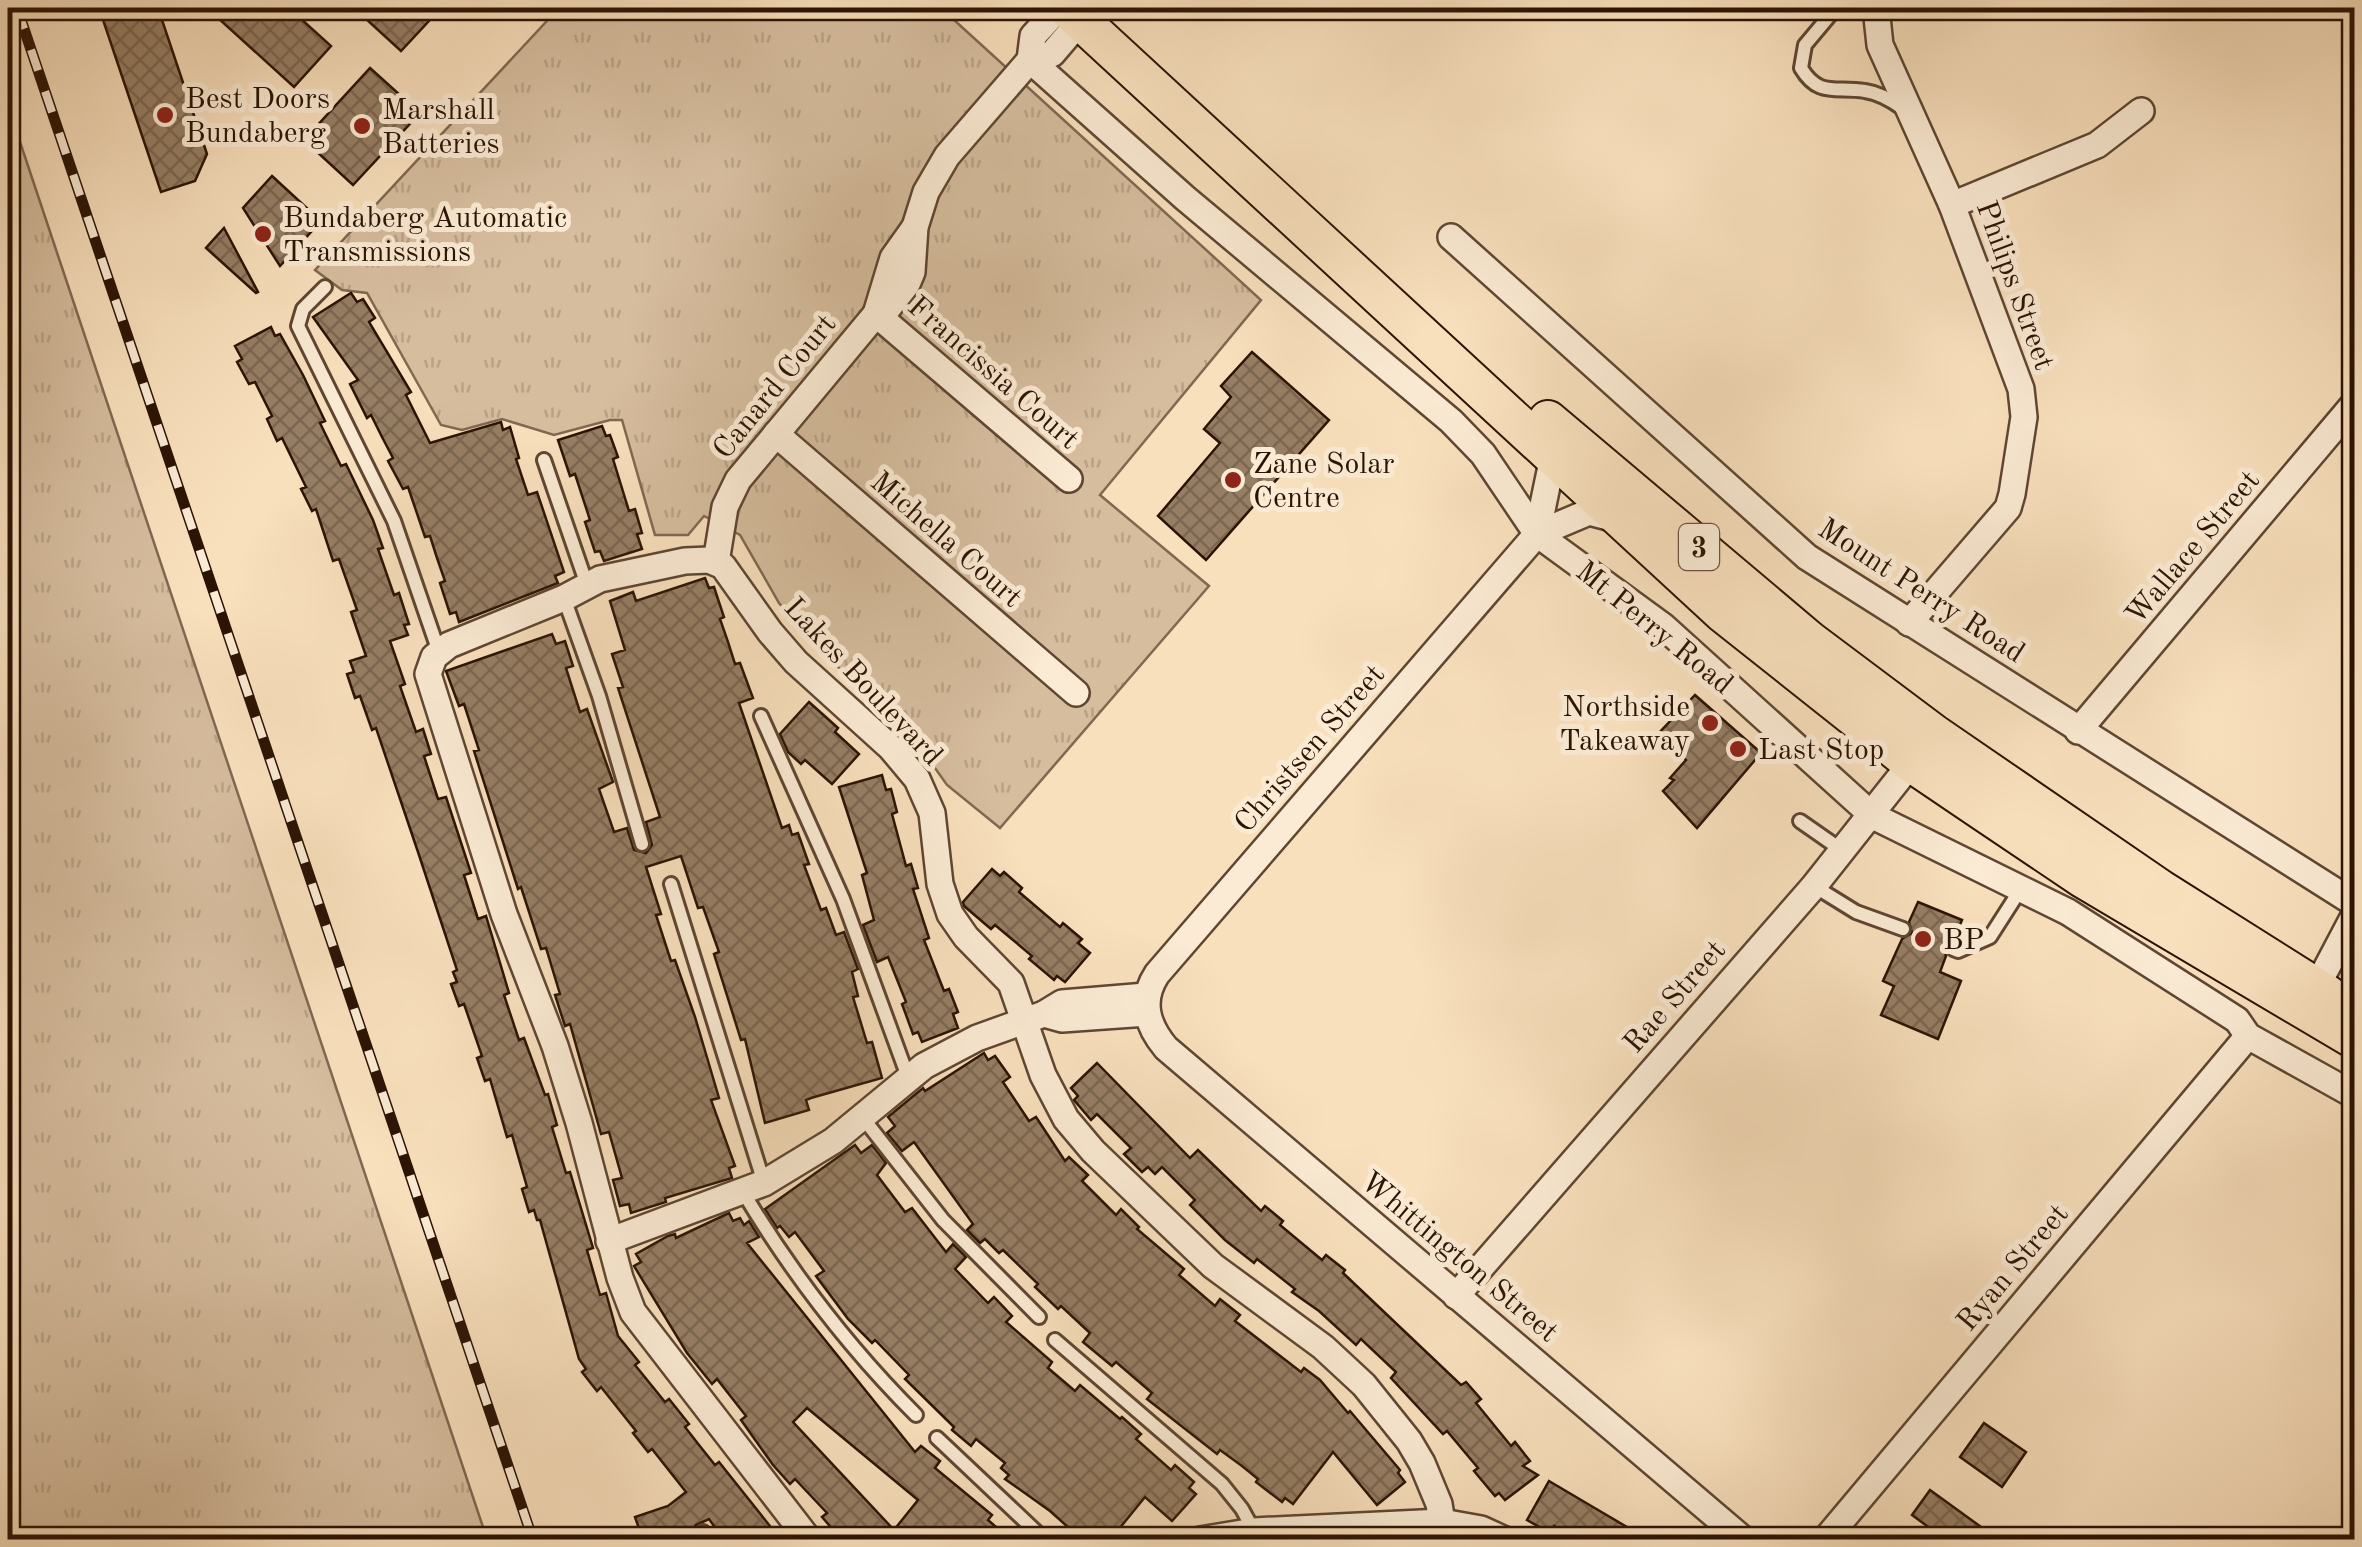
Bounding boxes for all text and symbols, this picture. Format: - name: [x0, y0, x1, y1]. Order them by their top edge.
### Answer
- place label: Best Doors Bundaberg: [185, 85, 330, 149]
- place label: Marshall Batteries: [382, 96, 500, 160]
- marker: Best Doors Bundaberg: [154, 104, 176, 126]
- marker: Marshall Batteries: [351, 115, 373, 137]
- street label: Philips Street: [1970, 197, 2059, 374]
- place label: Bundaberg Automatic Transmissions: [283, 204, 567, 268]
- marker: Bundaberg Automatic Transmissions: [252, 223, 274, 245]
- street label: Francissia Court: [901, 291, 1084, 456]
- street label: Canard Court: [708, 309, 843, 465]
- place label: Zane Solar Centre: [1253, 450, 1394, 514]
- street label: Wallace Street: [2121, 466, 2266, 631]
- street label: Michella Court: [864, 467, 1027, 614]
- marker: Zane Solar Centre: [1222, 469, 1244, 491]
- street label: Mount Perry Road: [1812, 514, 2030, 669]
- road number: 3: [1679, 524, 1719, 570]
- street label: Mt Perry Road: [1570, 556, 1738, 701]
- street label: Lakes Boulevard: [778, 593, 947, 772]
- street label: Christsen Street: [1230, 660, 1391, 839]
- place label: Northside Takeaway: [1559, 693, 1690, 757]
- marker: Northside Takeaway: [1699, 712, 1721, 734]
- place label: Last Stop: [1758, 736, 1884, 766]
- marker: Last Stop: [1727, 738, 1749, 760]
- place label: BP: [1943, 926, 1984, 956]
- marker: BP: [1912, 928, 1934, 950]
- street label: Rae Street: [1619, 935, 1732, 1059]
- street label: Whittington Street: [1354, 1167, 1563, 1349]
- street label: Ryan Street: [1952, 1199, 2075, 1337]

